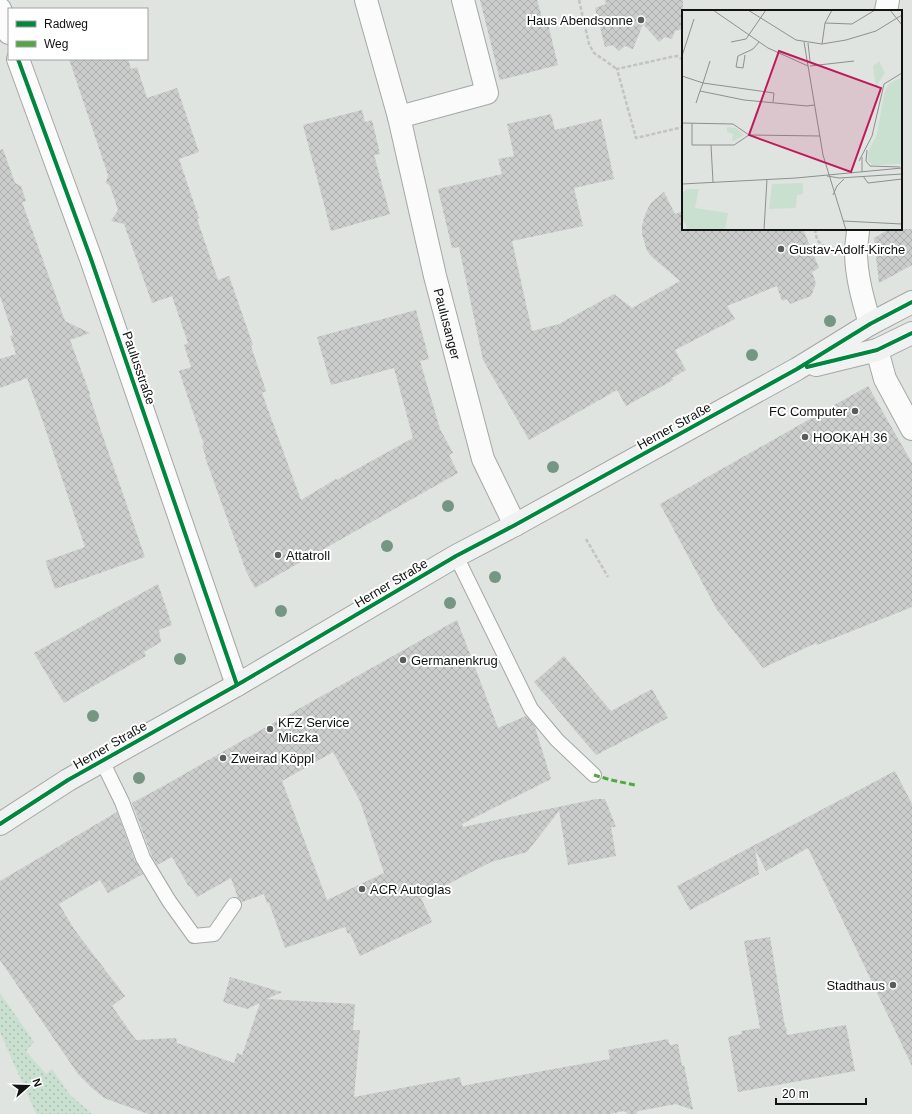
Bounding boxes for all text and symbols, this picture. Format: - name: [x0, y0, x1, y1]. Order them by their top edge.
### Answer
- legend: [8, 8, 148, 60]
- inset map: [682, 10, 902, 230]
- place label: Haus Abendsonne: [527, 13, 633, 28]
- marker: Haus Abendsonne: [636, 15, 646, 25]
- text: Radweg: [44, 17, 88, 31]
- text: Weg: [44, 37, 68, 51]
- place label: Gustav-Adolf-Kirche: [789, 242, 905, 257]
- marker: Gustav-Adolf-Kirche: [776, 244, 786, 254]
- street label: Paulusanger: [431, 287, 464, 362]
- street label: Paulusstraße: [119, 329, 159, 407]
- street label: Herner Straße: [634, 399, 714, 453]
- place label: FC Computer: [769, 404, 848, 419]
- marker: FC Computer: [850, 406, 860, 416]
- place label: HOOKAH 36: [813, 430, 887, 445]
- marker: HOOKAH 36: [800, 432, 810, 442]
- place label: Attatroll: [286, 548, 330, 563]
- marker: Attatroll: [273, 550, 283, 560]
- street label: Herner Straße: [352, 555, 430, 611]
- place label: Germanenkrug: [411, 653, 498, 668]
- marker: Germanenkrug: [398, 655, 408, 665]
- place label: KFZ Service Miczka: [278, 715, 350, 745]
- street label: Herner Straße: [71, 718, 149, 772]
- marker: KFZ Service Miczka: [265, 724, 275, 734]
- place label: Zweirad Köppl: [231, 751, 314, 766]
- marker: Zweirad Köppl: [218, 753, 228, 763]
- place label: ACR Autoglas: [370, 882, 451, 897]
- marker: ACR Autoglas: [357, 884, 367, 894]
- place label: Stadthaus: [826, 978, 885, 993]
- marker: Stadthaus: [888, 980, 898, 990]
- north arrow: [8, 1066, 48, 1106]
- text: N: [30, 1077, 44, 1088]
- scale bar: [776, 1080, 866, 1106]
- text: 20 m: [782, 1087, 809, 1101]

